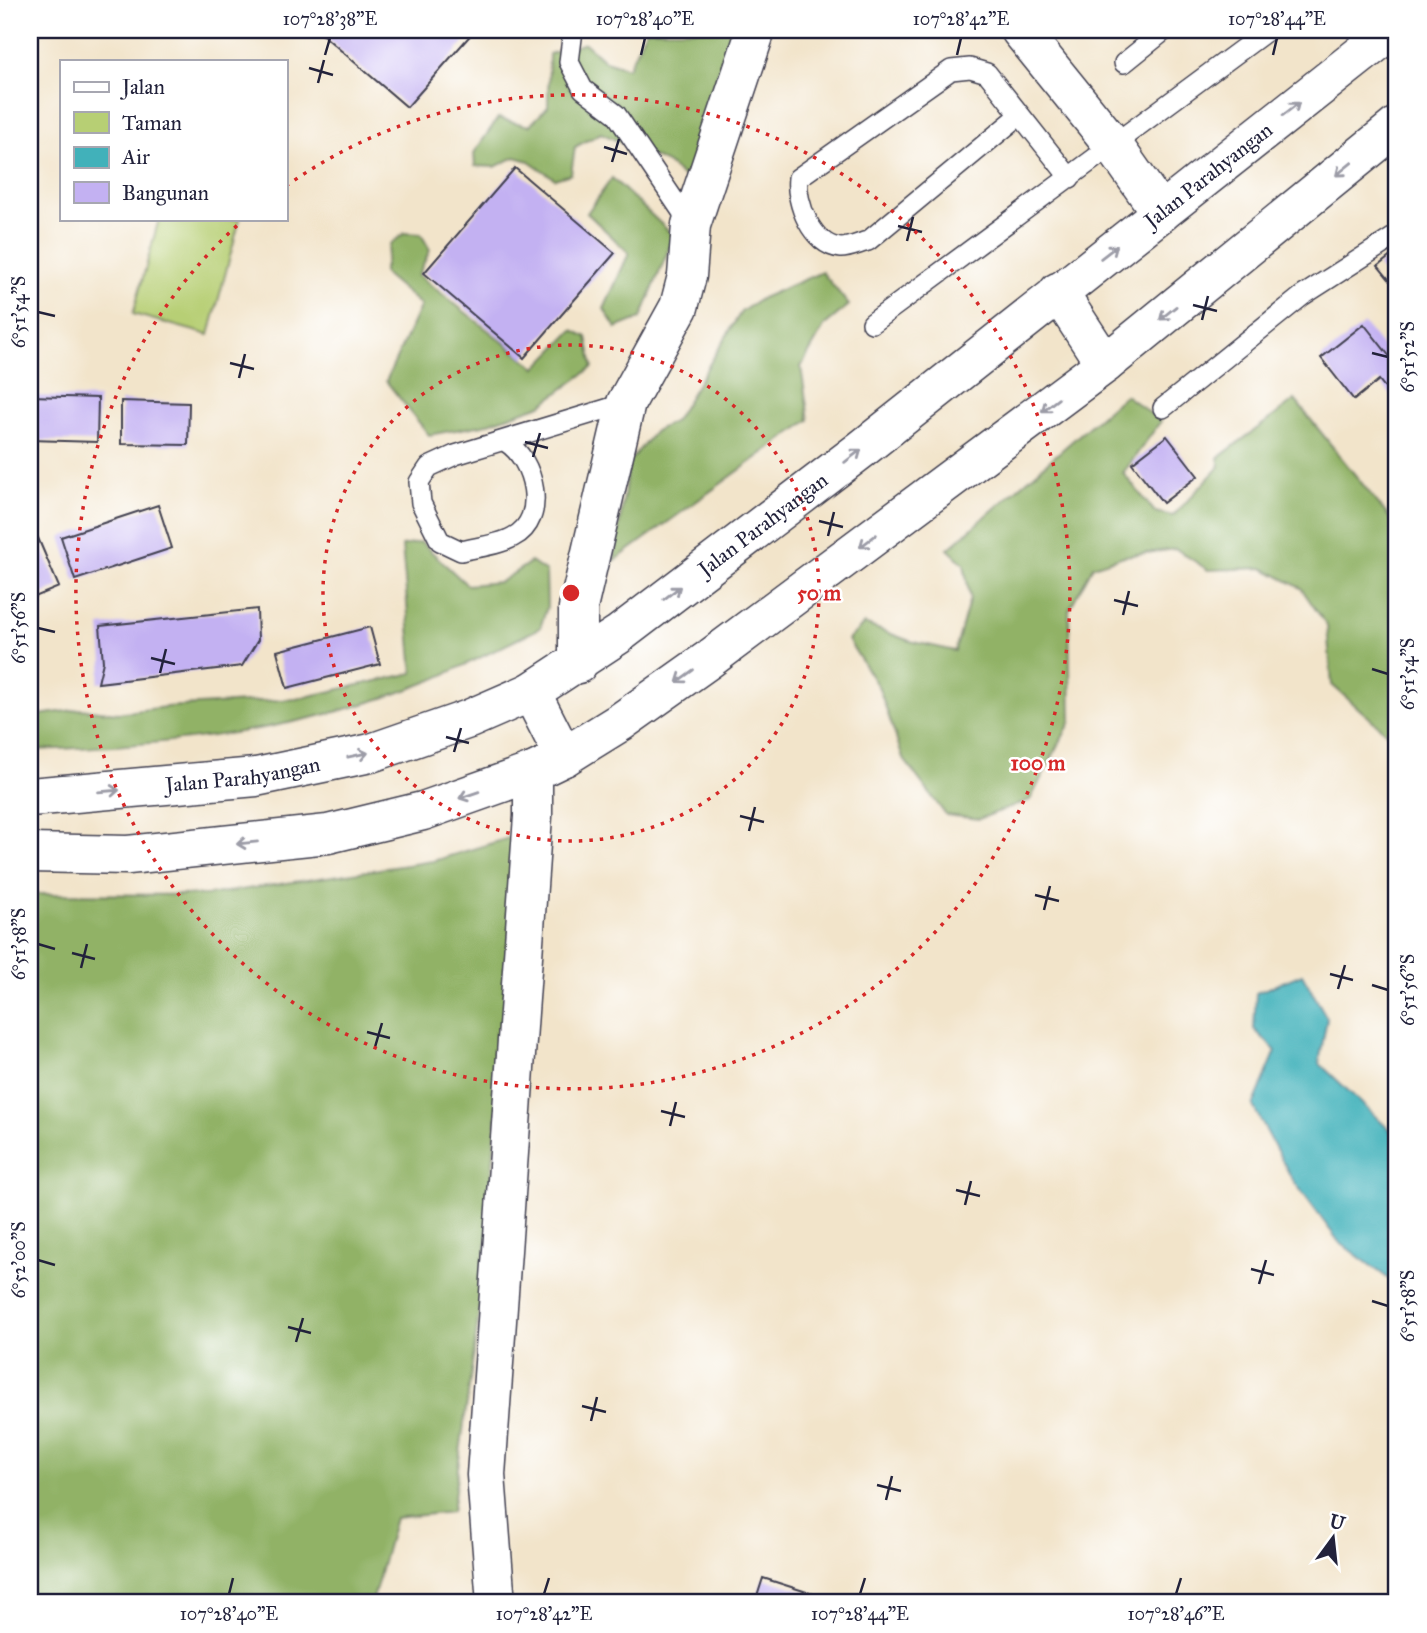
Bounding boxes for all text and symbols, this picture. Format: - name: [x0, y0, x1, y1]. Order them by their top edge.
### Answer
- text: 107°28'38"E: [283, 8, 377, 30]
- text: 107°28'40"E: [596, 8, 694, 30]
- text: 107°28'42"E: [913, 8, 1009, 30]
- text: 107°28'44"E: [1228, 8, 1326, 30]
- legend: [60, 60, 287, 220]
- text: Jalan: [120, 74, 165, 100]
- one-way arrow: [1282, 102, 1300, 117]
- text: Taman: [122, 110, 182, 136]
- street label: Jalan Parahyangan: [1138, 117, 1278, 235]
- text: Air: [121, 144, 150, 170]
- one-way arrow: [1336, 161, 1354, 177]
- text: Bangunan: [122, 180, 209, 206]
- one-way arrow: [1100, 245, 1118, 260]
- text: 6°51'54"S: [8, 276, 30, 348]
- one-way arrow: [1159, 305, 1177, 320]
- text: 6°51'52"S: [1397, 321, 1419, 393]
- one-way arrow: [1041, 397, 1060, 412]
- one-way arrow: [843, 448, 862, 463]
- street label: Jalan Parahyangan: [691, 467, 833, 583]
- one-way arrow: [859, 534, 878, 549]
- text: 50 m: [797, 580, 841, 606]
- centre of rings: [559, 581, 583, 605]
- one-way arrow: [662, 586, 681, 601]
- text: 6°51'56"S: [8, 592, 30, 664]
- text: 6°51'54"S: [1397, 638, 1419, 710]
- one-way arrow: [676, 669, 695, 683]
- one-way arrow: [346, 748, 369, 762]
- text: 100 m: [1011, 750, 1066, 776]
- street label: Jalan Parahyangan: [162, 751, 322, 798]
- one-way arrow: [97, 784, 120, 797]
- one-way arrow: [458, 790, 480, 802]
- one-way arrow: [236, 836, 259, 849]
- text: 6°51'58"S: [8, 908, 30, 980]
- text: 6°51'56"S: [1397, 954, 1419, 1026]
- text: 6°52'00"S: [8, 1221, 30, 1299]
- text: 6°51'58"S: [1397, 1270, 1419, 1342]
- north arrow: [1298, 1504, 1368, 1574]
- text: U: [1327, 1509, 1348, 1535]
- text: 107°28'40"E: [180, 1603, 278, 1625]
- text: 107°28'42"E: [496, 1603, 592, 1625]
- text: 107°28'44"E: [811, 1603, 909, 1625]
- text: 107°28'46"E: [1127, 1603, 1225, 1625]

